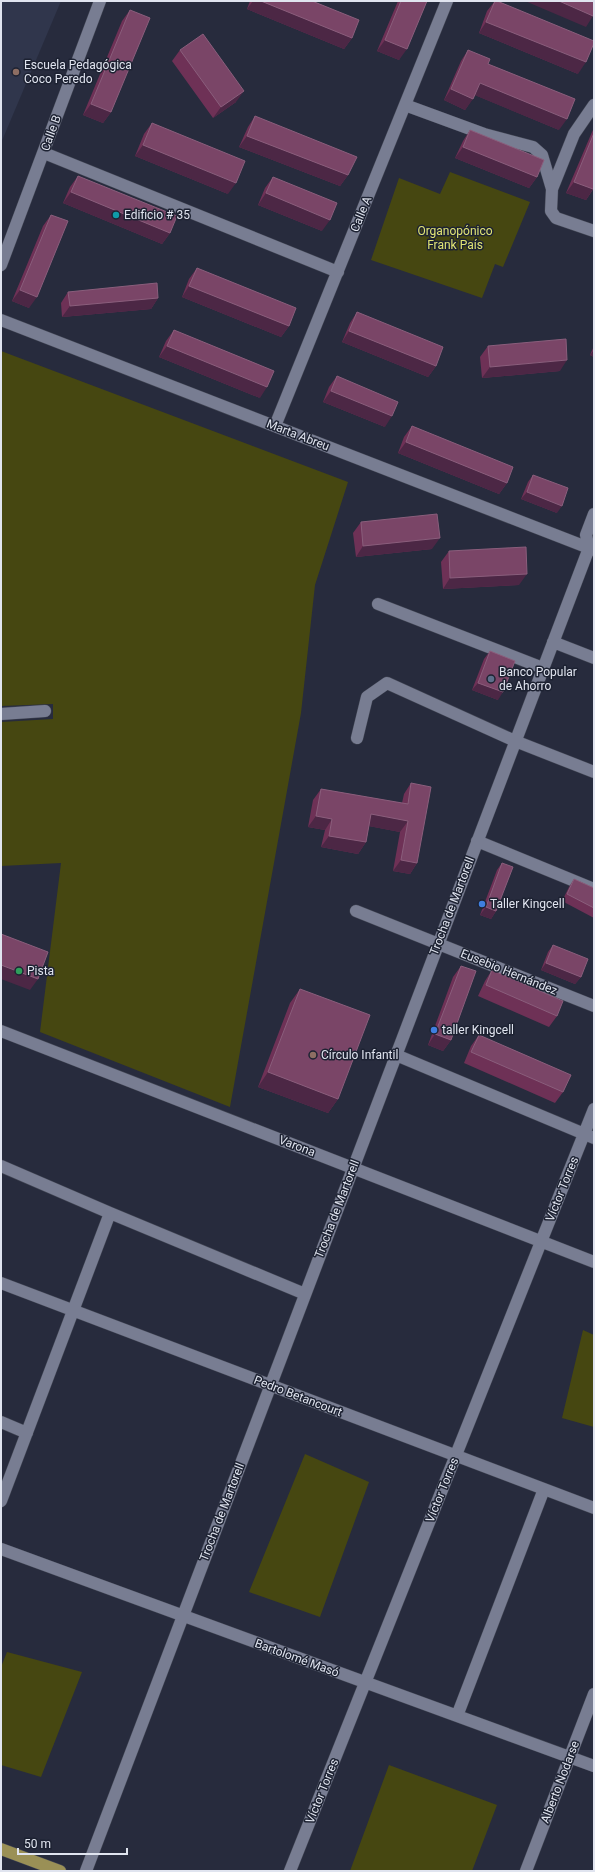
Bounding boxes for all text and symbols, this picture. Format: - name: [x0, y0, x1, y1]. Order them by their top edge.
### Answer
- place label: Escuela Pedagógica Coco Peredo: [24, 58, 132, 86]
- marker: Escuela Pedagógica Coco Peredo: [11, 67, 21, 77]
- street label: Calle B: [38, 113, 64, 153]
- street label: Calle A: [348, 194, 375, 234]
- place label: Edificio # 35: [124, 208, 190, 222]
- marker: Edificio # 35: [111, 210, 121, 220]
- park label: Organopónico Frank País: [417, 224, 493, 252]
- street label: Marta Abreu: [265, 417, 331, 453]
- place label: Banco Popular de Ahorro: [499, 665, 577, 693]
- marker: Banco Popular de Ahorro: [486, 674, 496, 684]
- street label: Trocha de Martorell: [427, 855, 477, 957]
- place label: Taller Kingcell: [490, 897, 565, 911]
- marker: Taller Kingcell: [477, 899, 487, 909]
- street label: Eusebio Hernández: [459, 946, 560, 998]
- place label: Pista: [27, 964, 54, 978]
- marker: Pista: [14, 966, 24, 976]
- place label: taller Kingcell: [442, 1023, 514, 1037]
- marker: taller Kingcell: [429, 1025, 439, 1035]
- place label: Círculo Infantil: [321, 1048, 398, 1062]
- marker: Círculo Infantil: [308, 1050, 318, 1060]
- street label: Varona: [277, 1133, 317, 1159]
- street label: Víctor Torres: [543, 1155, 581, 1223]
- street label: Trocha de Martorell: [312, 1158, 362, 1260]
- street label: Pedro Betancourt: [252, 1373, 344, 1419]
- street label: Víctor Torres: [423, 1456, 461, 1524]
- street label: Trocha de Martorell: [197, 1461, 247, 1563]
- street label: Bartolomé Masó: [253, 1636, 341, 1680]
- street label: Alberto Nodarse: [538, 1739, 582, 1825]
- street label: Víctor Torres: [303, 1757, 341, 1825]
- scale bar: [18, 1830, 127, 1856]
- text: 50 m: [24, 1837, 51, 1851]

